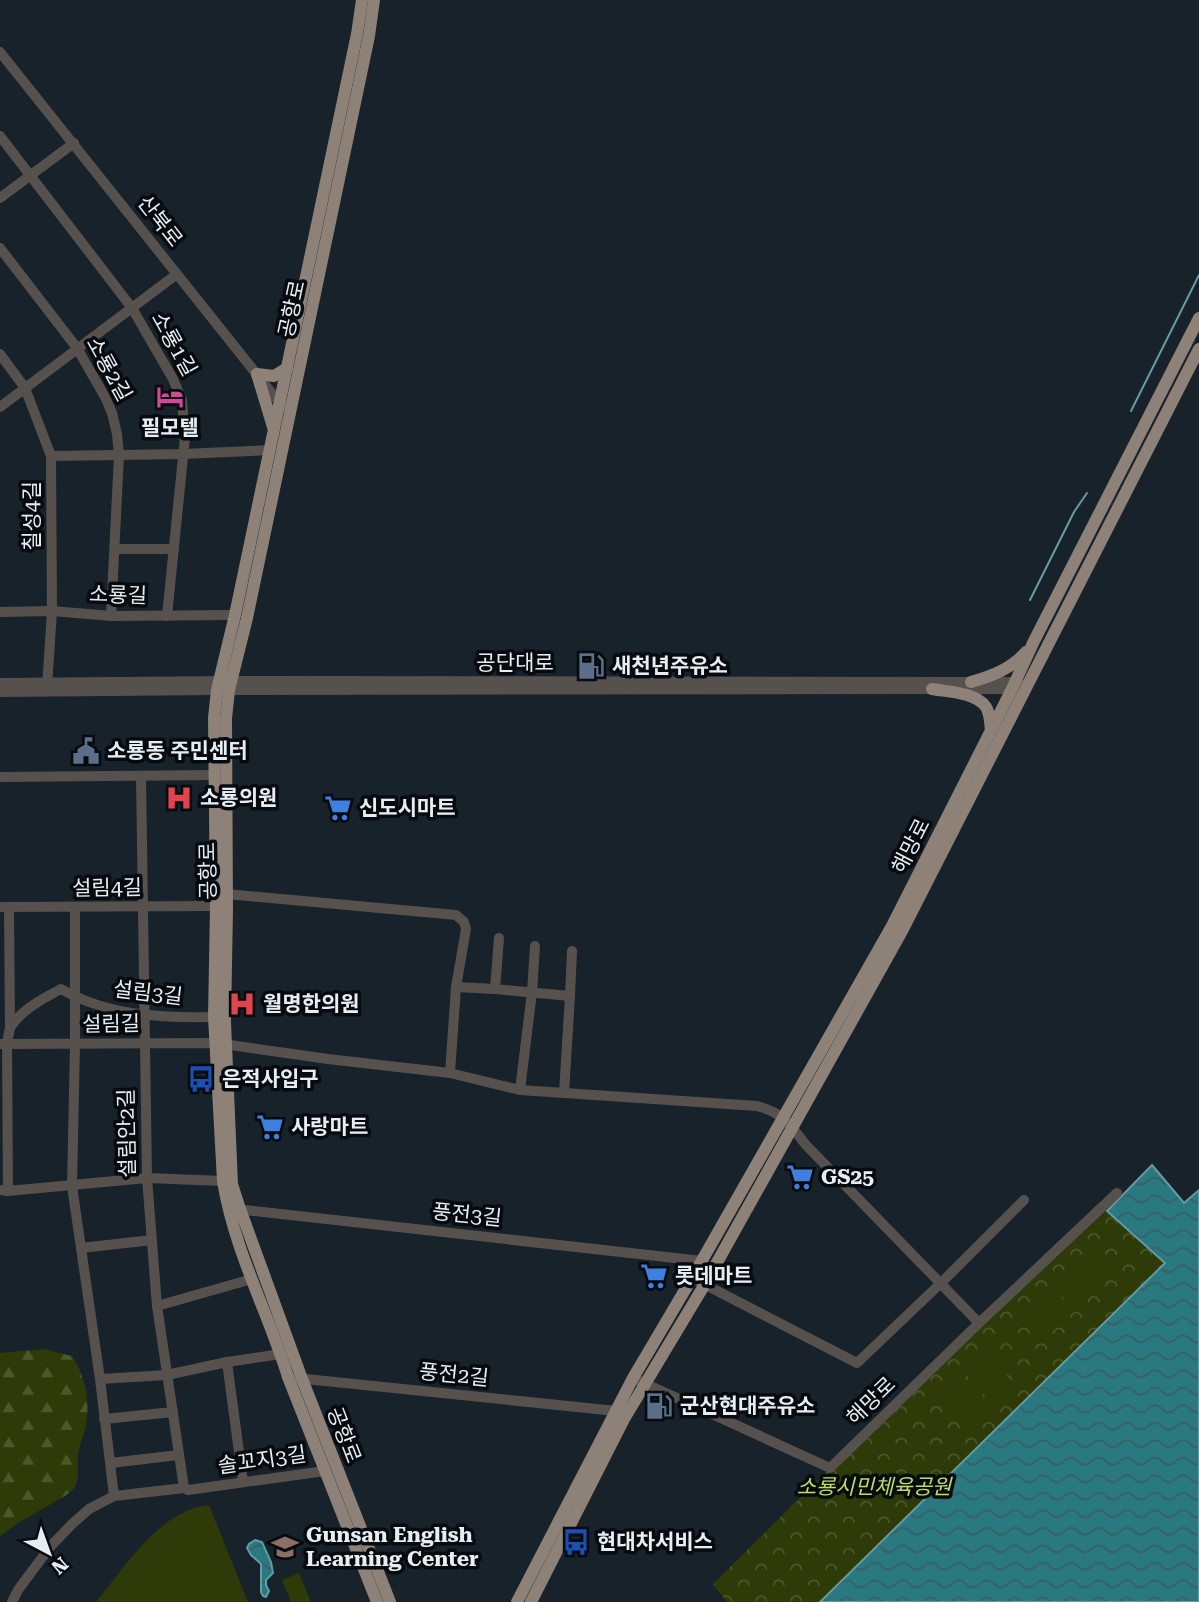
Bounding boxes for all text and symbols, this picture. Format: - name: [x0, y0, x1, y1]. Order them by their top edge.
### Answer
- street label: 산북로: [133, 191, 187, 251]
- street label: 공항로: [274, 278, 310, 340]
- street label: 소룡1길: [147, 308, 201, 380]
- street label: 소룡2길: [82, 333, 136, 405]
- hotel icon: 필모텔: [155, 382, 185, 412]
- place label: 필모텔: [141, 416, 199, 440]
- street label: 칠성4길: [20, 481, 44, 551]
- street label: 소룡길: [89, 582, 147, 608]
- street label: 공단대로: [476, 651, 554, 675]
- fuel station icon: 새천년주유소: [576, 651, 606, 681]
- place label: 새천년주유소: [612, 654, 728, 678]
- public building icon: 소룡동 주민센터: [71, 736, 101, 766]
- place label: 소룡동 주민센터: [107, 739, 248, 763]
- hospital icon: 소룡의원: [164, 783, 194, 813]
- place label: 소룡의원: [200, 786, 277, 810]
- supermarket icon: 신도시마트: [323, 793, 353, 823]
- place label: 신도시마트: [359, 796, 456, 820]
- street label: 해망로: [887, 815, 935, 877]
- street label: 공항로: [195, 842, 221, 900]
- street label: 설림4길: [72, 875, 142, 901]
- street label: 설림3길: [112, 977, 184, 1009]
- hospital icon: 월명한의원: [227, 989, 257, 1019]
- place label: 월명한의원: [263, 992, 360, 1016]
- street label: 설림길: [82, 1011, 140, 1037]
- bus stop icon: 은적사입구: [186, 1064, 216, 1094]
- place label: 은적사입구: [222, 1067, 319, 1091]
- street label: 설림안2길: [114, 1088, 140, 1178]
- supermarket icon: 사랑마트: [255, 1112, 285, 1142]
- place label: 사랑마트: [291, 1115, 368, 1139]
- supermarket icon: GS25: [785, 1162, 815, 1192]
- place label: GS25: [821, 1165, 874, 1189]
- street label: 풍전3길: [431, 1199, 503, 1231]
- supermarket icon: 롯데마트: [639, 1261, 669, 1291]
- place label: 롯데마트: [675, 1264, 752, 1288]
- street label: 풍전2길: [418, 1359, 490, 1391]
- street label: 해망로: [842, 1372, 900, 1430]
- fuel station icon: 군산현대주유소: [644, 1391, 674, 1421]
- place label: 군산현대주유소: [680, 1394, 815, 1418]
- street label: 공항로: [322, 1404, 366, 1466]
- street label: 솔꼬지3길: [216, 1442, 308, 1478]
- park label: 소룡시민체육공원: [797, 1475, 953, 1499]
- north arrow: [14, 1518, 84, 1588]
- place label: Gunsan English Learning Center: [306, 1523, 479, 1571]
- bus stop icon: 현대차서비스: [561, 1527, 591, 1557]
- place label: 현대차서비스: [597, 1530, 713, 1554]
- school or university icon: Gunsan English Learning Center: [270, 1532, 300, 1562]
- text: N: [46, 1552, 73, 1579]

